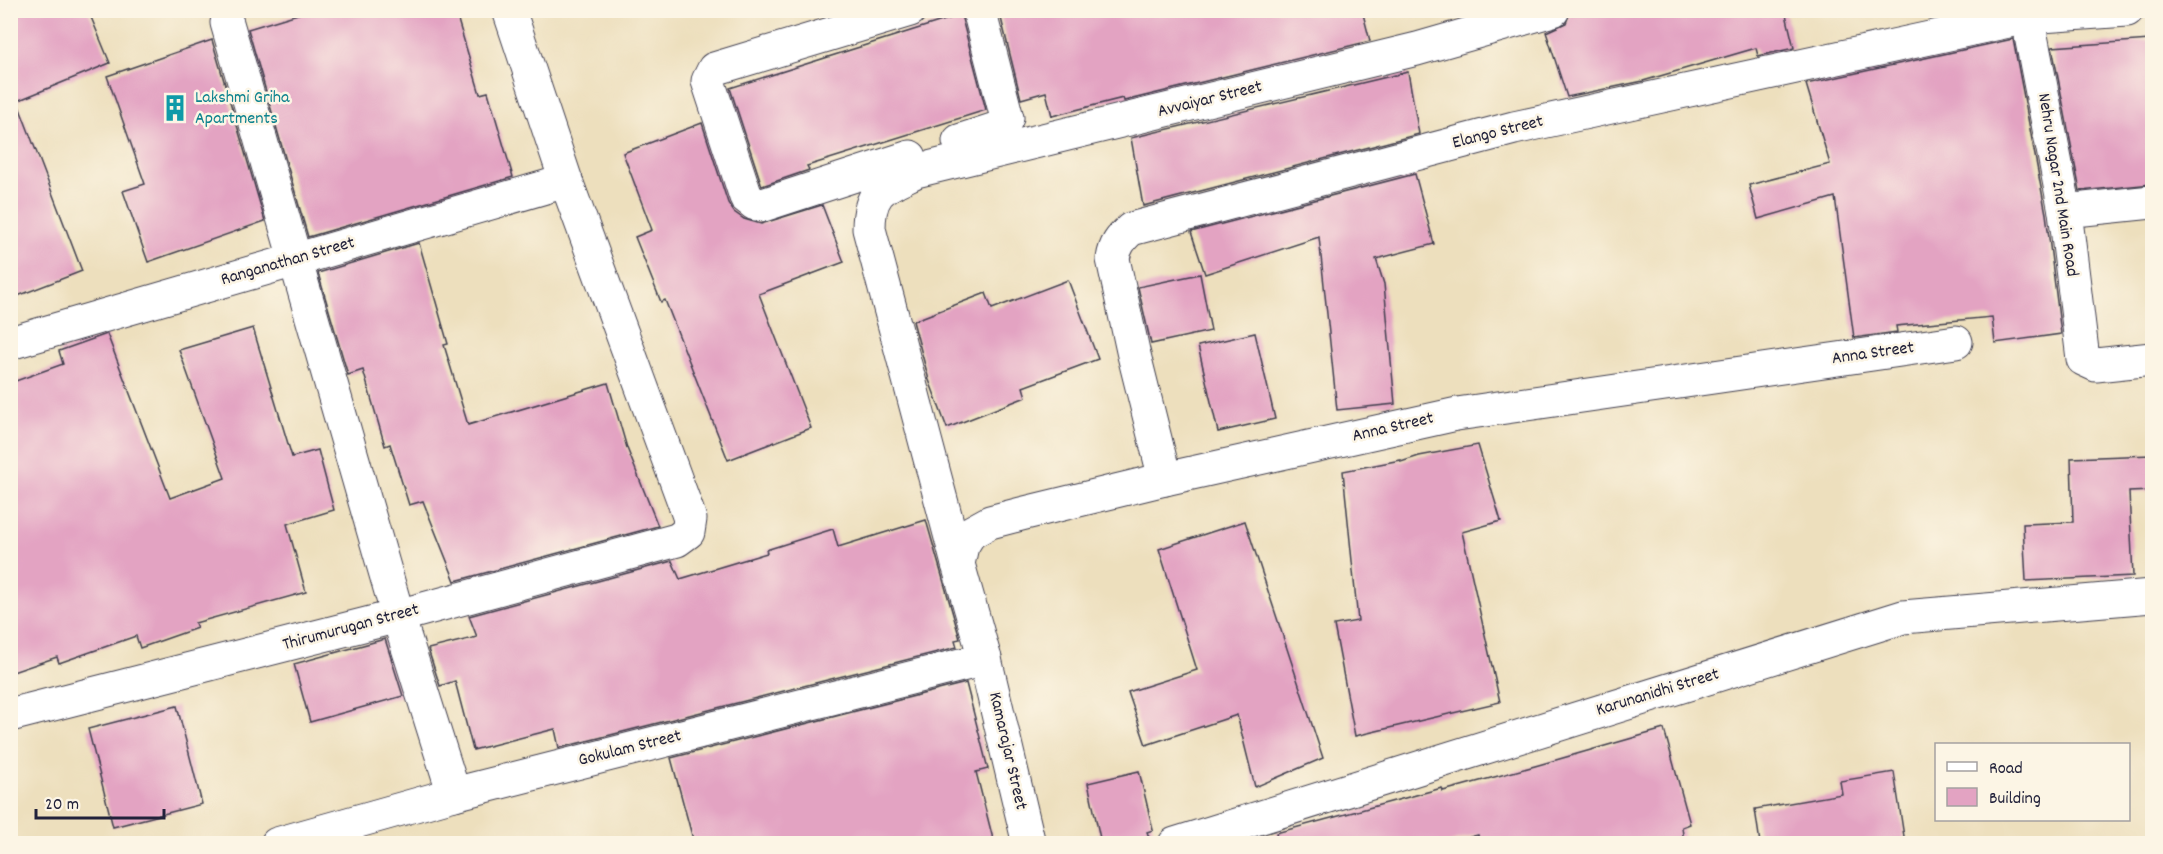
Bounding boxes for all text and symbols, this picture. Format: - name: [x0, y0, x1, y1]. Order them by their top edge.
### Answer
- street label: Avvaiyar Street: [1155, 75, 1265, 125]
- place label: Lakshmi Griha Apartments: [195, 86, 290, 132]
- street label: Nehru Nagar 2nd Main Road: [2030, 92, 2084, 278]
- building icon: Lakshmi Griha Apartments: [160, 93, 190, 123]
- street label: Elango Street: [1450, 110, 1546, 156]
- street label: Ranganathan Street: [218, 231, 358, 293]
- street label: Anna Street: [1830, 336, 1916, 372]
- street label: Anna Street: [1350, 406, 1436, 449]
- street label: Thirumurugan Street: [280, 598, 422, 658]
- street label: Karunanidhi Street: [1593, 662, 1723, 724]
- street label: Kamarajar Street: [981, 690, 1033, 813]
- street label: Gokulam Street: [576, 724, 684, 774]
- legend: [1935, 743, 2130, 821]
- text: Road: [1989, 757, 2023, 782]
- scale bar: [36, 782, 164, 820]
- text: Building: [1989, 787, 2041, 812]
- text: 20 m: [45, 793, 79, 818]

